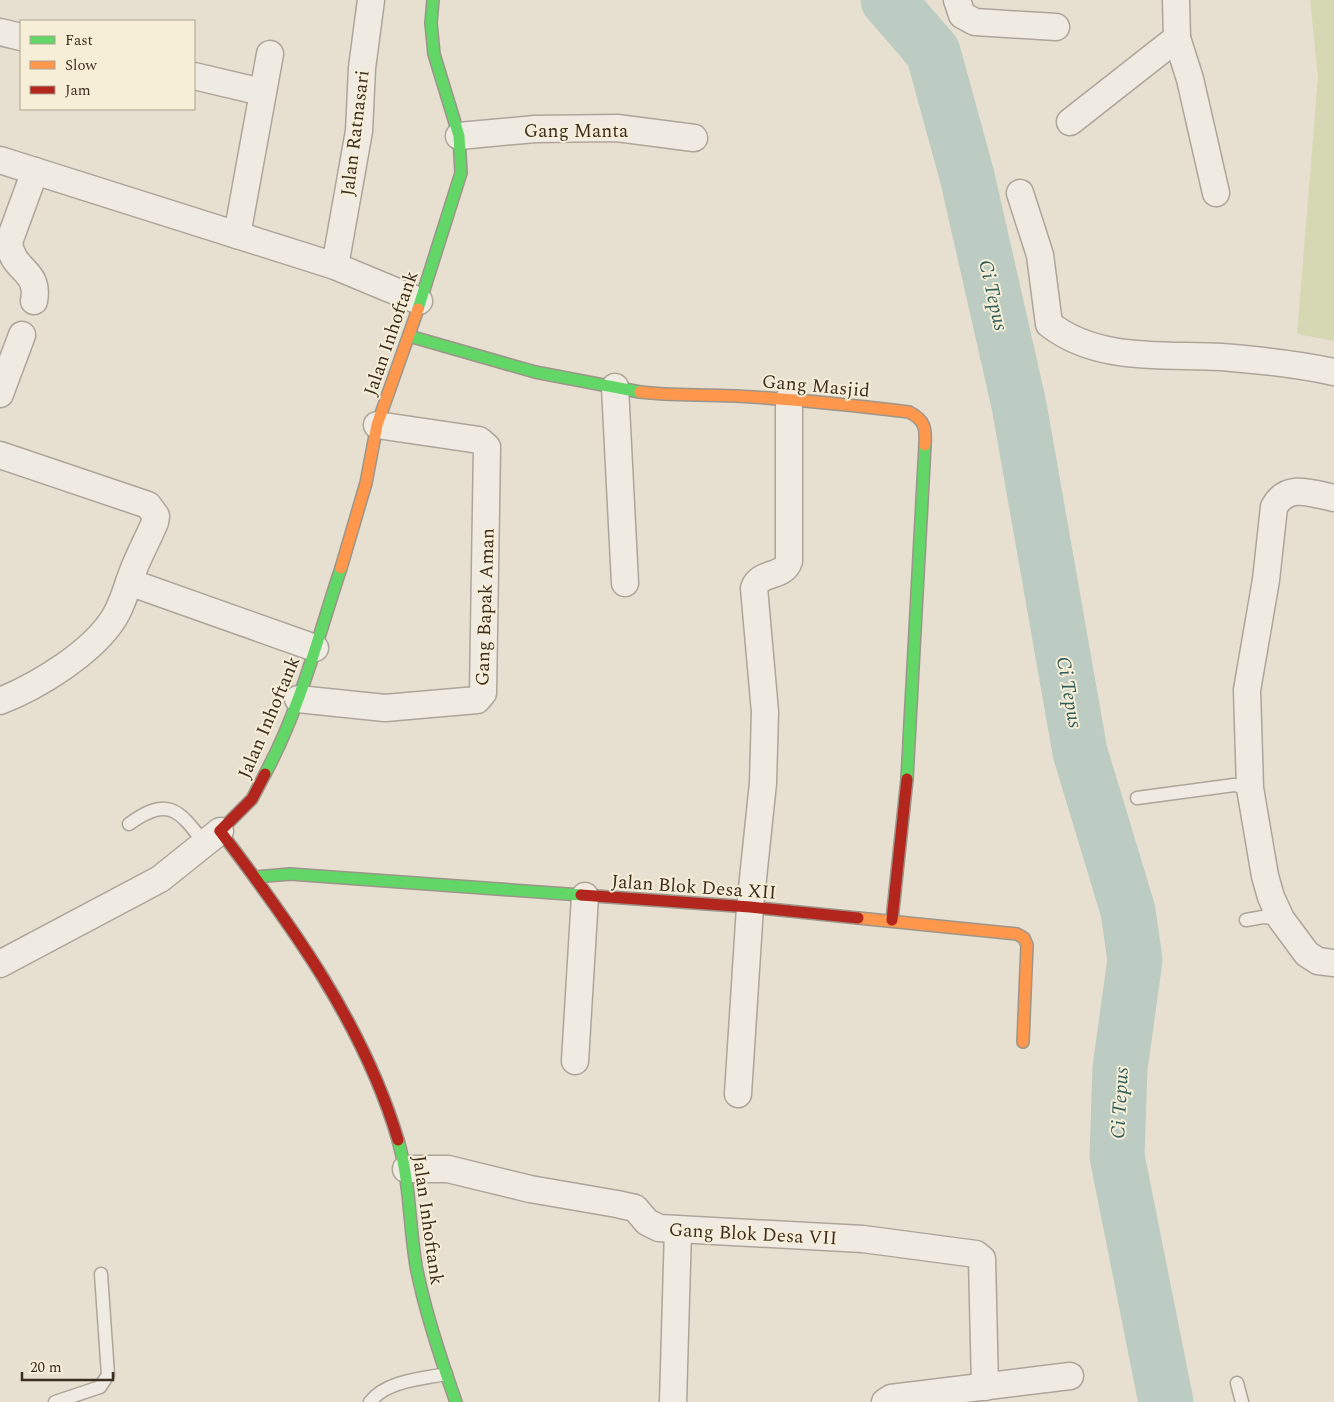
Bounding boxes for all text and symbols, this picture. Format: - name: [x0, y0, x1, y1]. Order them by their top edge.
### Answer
- legend: [20, 20, 195, 110]
- text: Fast: [65, 29, 93, 52]
- text: Slow: [65, 54, 97, 77]
- street label: Jalan Ratnasari: [333, 68, 378, 198]
- text: Jam: [65, 79, 91, 102]
- street label: Gang Manta: [524, 117, 629, 146]
- water label: Ci Tepus: [970, 257, 1016, 334]
- street label: Jalan Inhoftank: [356, 267, 427, 400]
- street label: Gang Masjid: [761, 367, 871, 406]
- street label: Gang Bapak Aman: [468, 528, 503, 687]
- street label: Jalan Inhoftank: [231, 651, 308, 783]
- water label: Ci Tepus: [1048, 654, 1090, 730]
- street label: Jalan Blok Desa XII: [610, 867, 777, 908]
- water label: Ci Tepus: [1103, 1066, 1137, 1140]
- street label: Jalan Inhoftank: [404, 1153, 451, 1287]
- street label: Gang Blok Desa VII: [668, 1216, 838, 1253]
- scale bar: [22, 1350, 114, 1382]
- text: 20 m: [30, 1356, 62, 1379]

